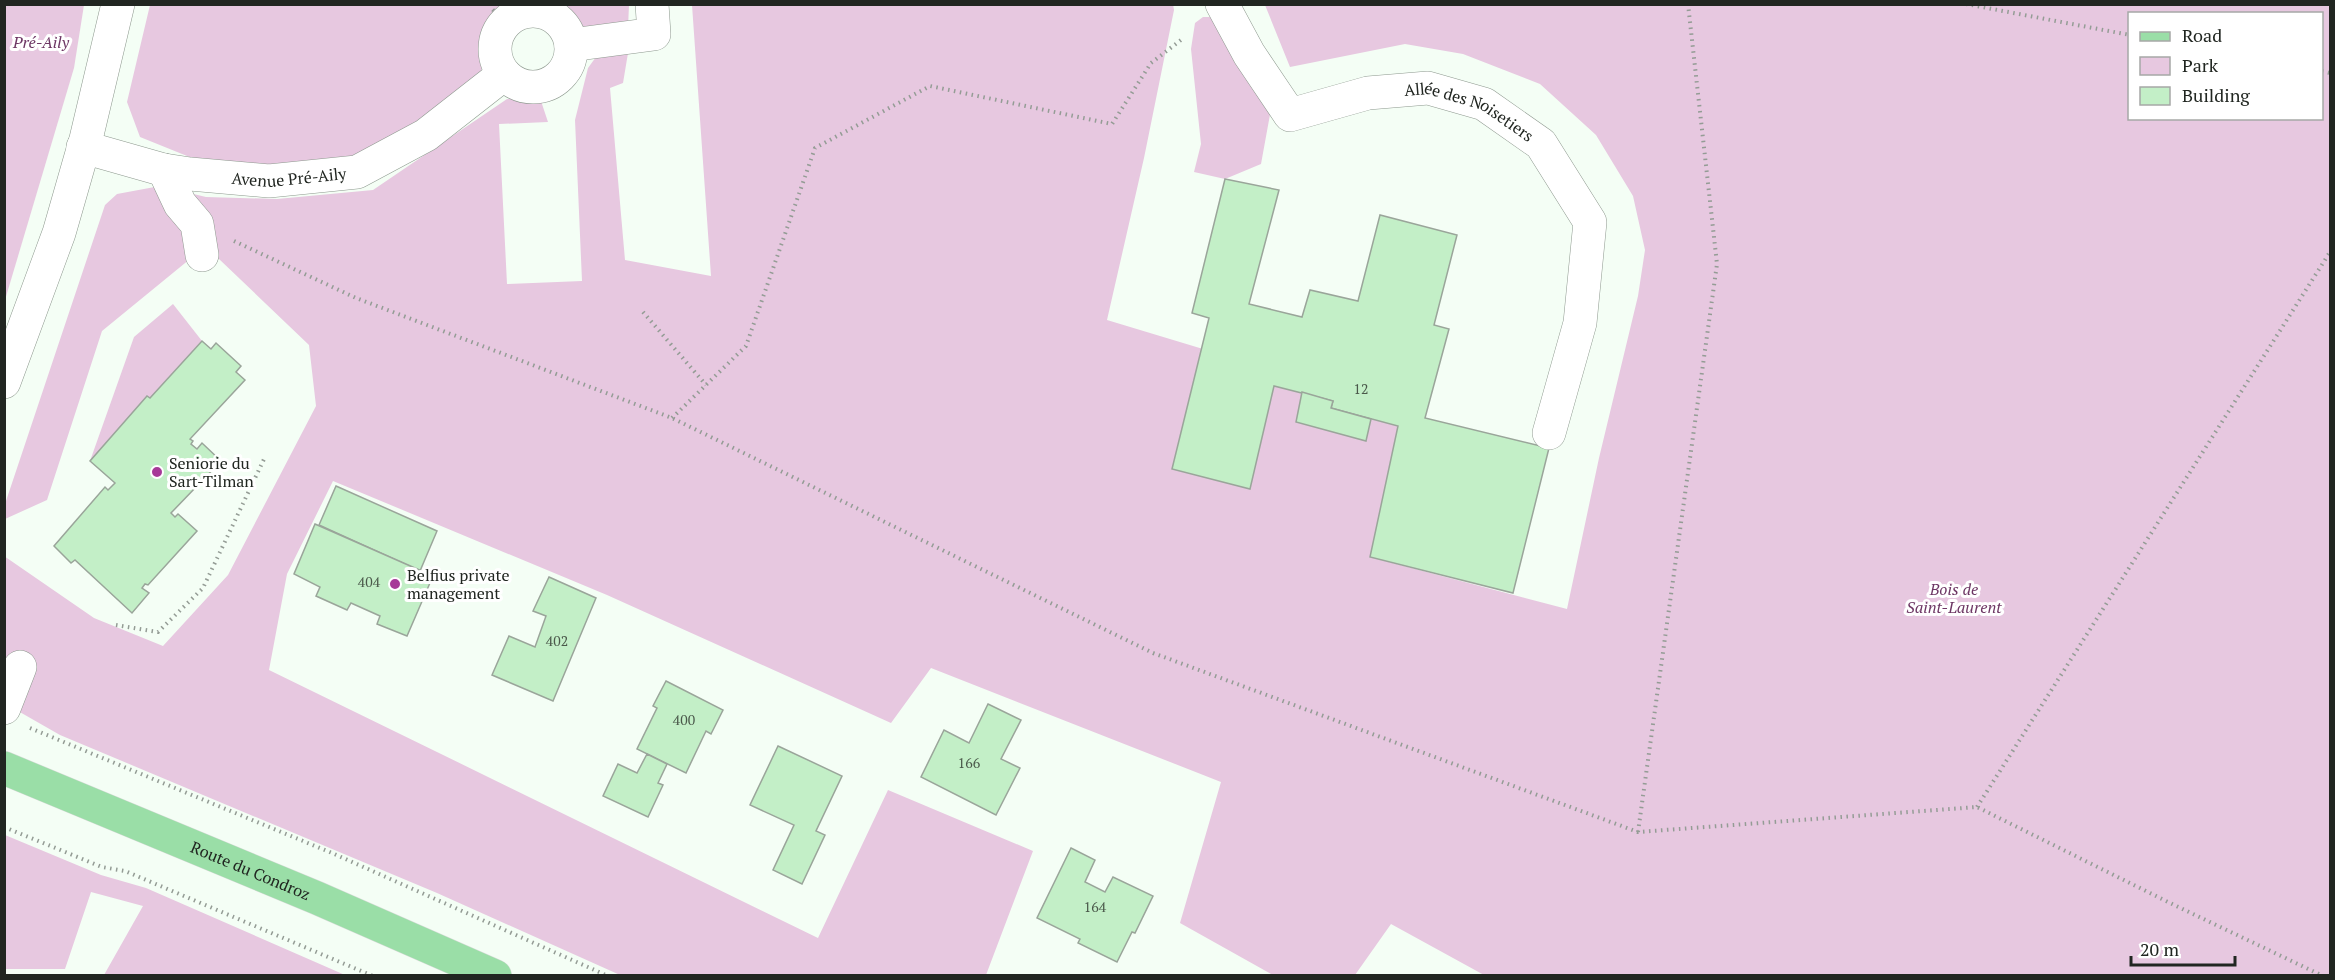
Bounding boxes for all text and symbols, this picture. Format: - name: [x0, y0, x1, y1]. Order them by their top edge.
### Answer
- legend: [2128, 12, 2323, 120]
- text: Road: [2182, 23, 2222, 47]
- park label: Pré-Aily: [12, 31, 70, 53]
- text: Park: [2182, 53, 2219, 77]
- street label: Allée des Noisetiers: [1403, 77, 1538, 147]
- text: Building: [2182, 83, 2250, 107]
- street label: Avenue Pré-Aily: [231, 162, 348, 192]
- house number: 12: [1354, 379, 1368, 398]
- place label: Seniorie du Sart-Tilman: [169, 452, 254, 492]
- marker: Seniorie du Sart-Tilman: [150, 465, 164, 479]
- place label: Belfius private management: [407, 564, 510, 604]
- house number: 404: [358, 572, 381, 591]
- marker: Belfius private management: [388, 577, 402, 591]
- park label: Bois de Saint-Laurent: [1906, 578, 2002, 618]
- house number: 402: [546, 631, 568, 650]
- house number: 400: [673, 710, 695, 729]
- house number: 166: [958, 753, 981, 772]
- street label: Route du Condroz: [187, 836, 314, 905]
- house number: 164: [1084, 897, 1107, 916]
- scale bar: [2131, 929, 2234, 967]
- text: 20 m: [2140, 937, 2180, 961]

